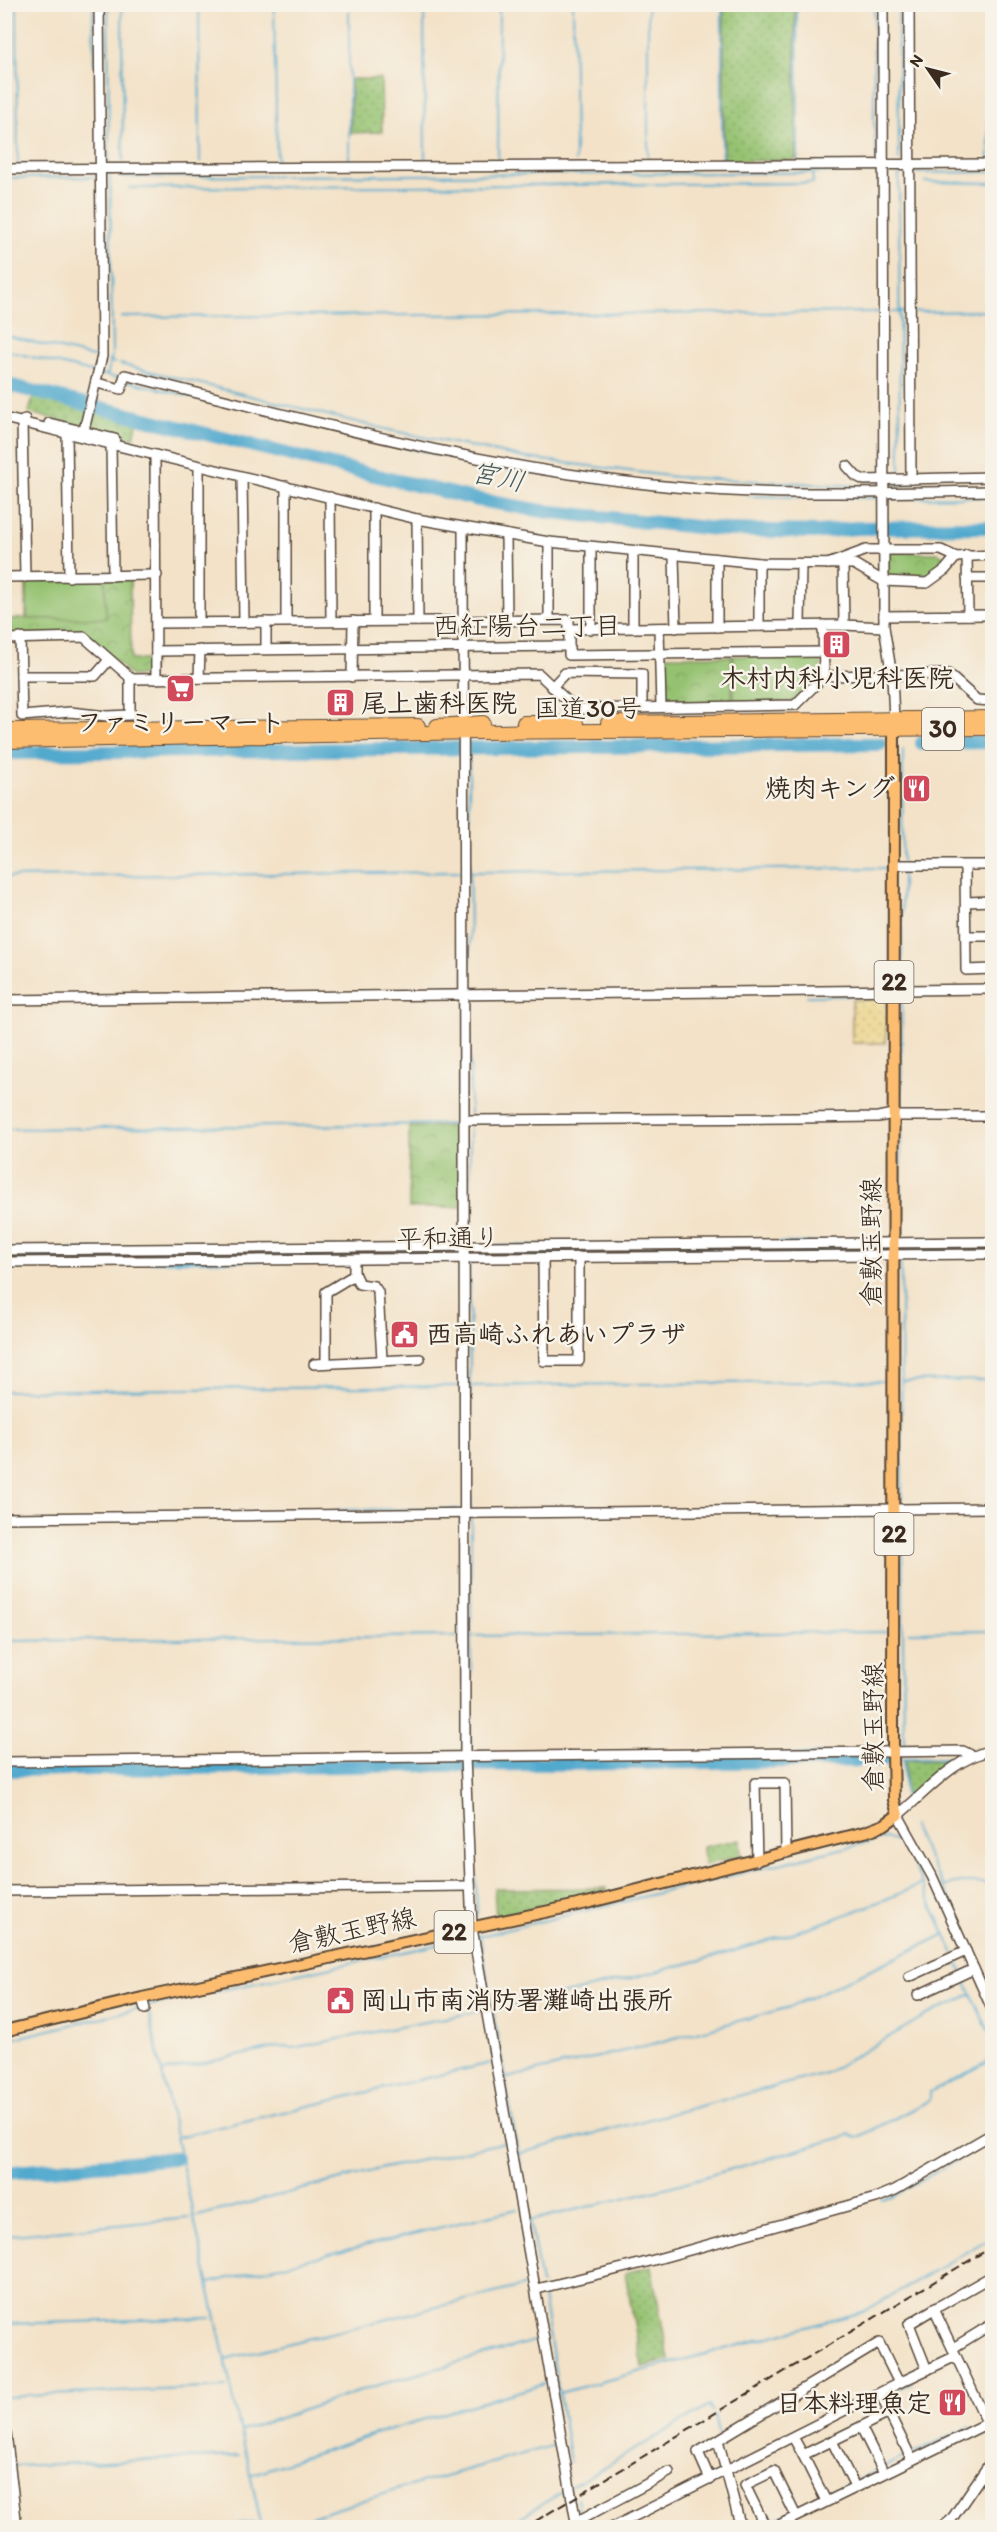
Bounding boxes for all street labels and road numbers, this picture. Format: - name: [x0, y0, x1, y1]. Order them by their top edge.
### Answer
- street label: 国道30号: [534, 692, 642, 724]
- road number: 30: [922, 708, 964, 750]
- road number: 22: [874, 961, 914, 1003]
- street label: 倉敷玉野線: [855, 1177, 887, 1307]
- street label: 平和通り: [396, 1221, 500, 1255]
- road number: 22: [874, 1513, 914, 1555]
- street label: 倉敷玉野線: [857, 1662, 889, 1792]
- street label: 倉敷玉野線: [285, 1901, 419, 1959]
- road number: 22: [434, 1911, 474, 1953]

